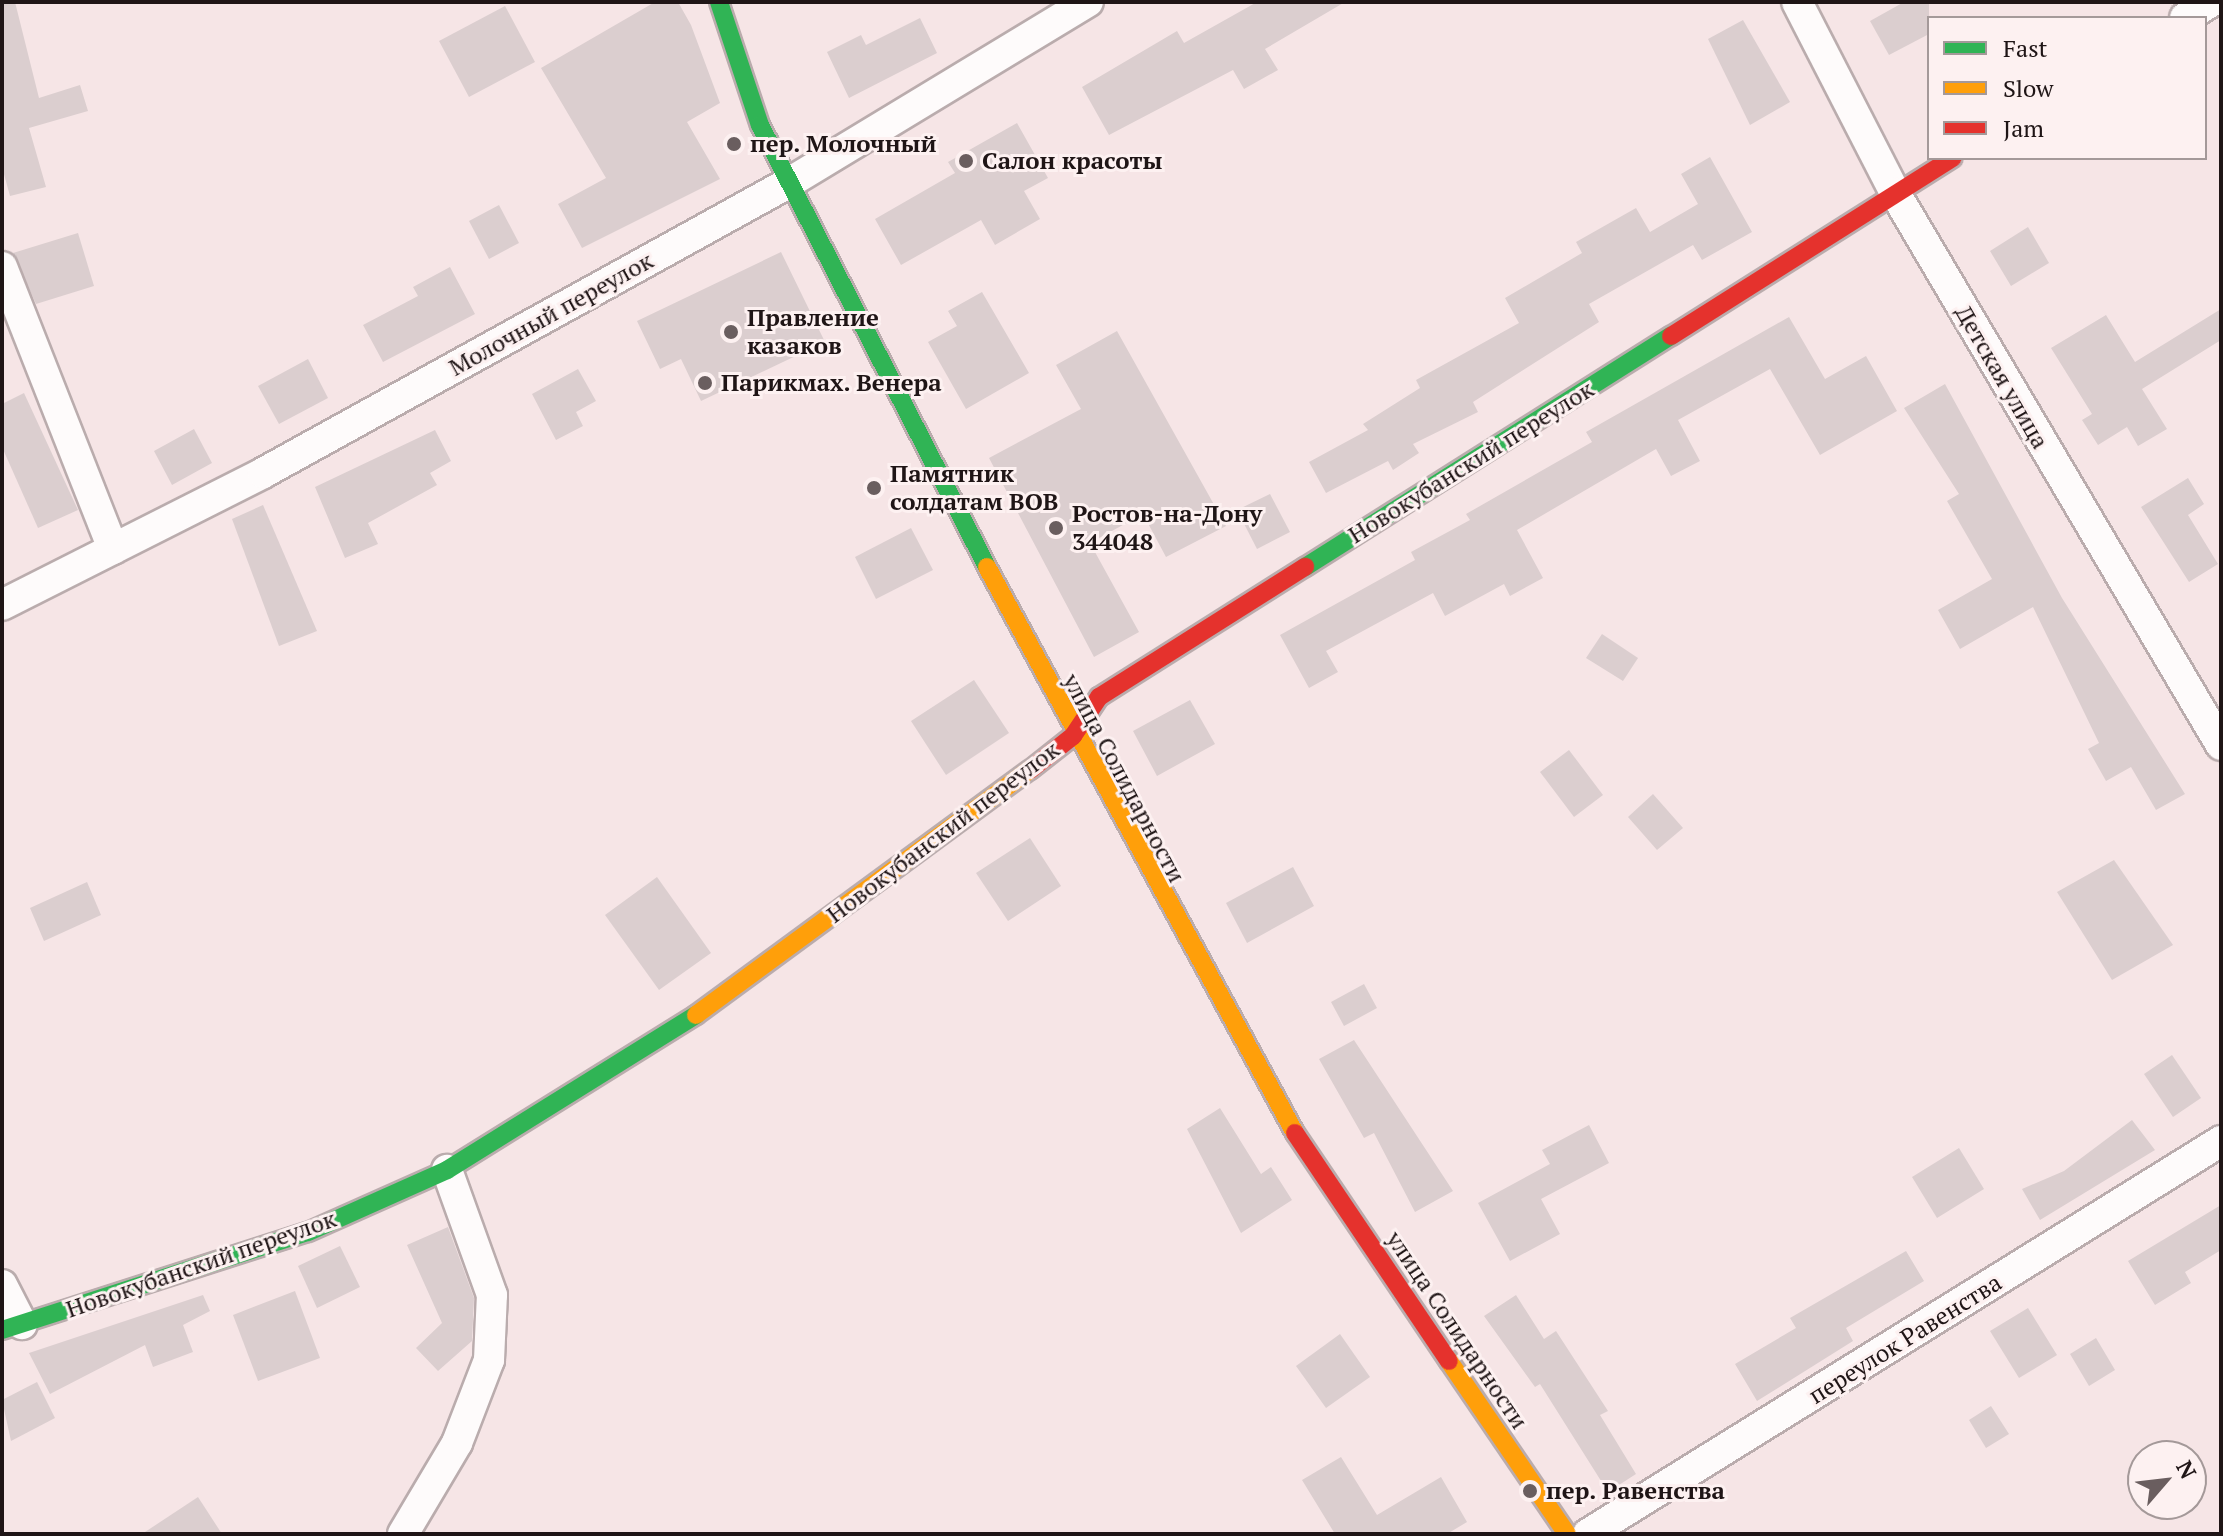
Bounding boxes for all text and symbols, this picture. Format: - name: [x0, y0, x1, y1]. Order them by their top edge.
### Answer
- legend: [1927, 16, 2207, 160]
- text: Fast: [2003, 32, 2047, 64]
- text: Slow: [2003, 72, 2054, 104]
- text: Jam: [2003, 112, 2044, 144]
- place label: пер. Молочный: [750, 130, 937, 158]
- marker: пер. Молочный: [725, 135, 743, 153]
- place label: Салон красоты: [982, 147, 1162, 175]
- marker: Салон красоты: [957, 152, 975, 170]
- street label: Молочный переулок: [444, 246, 658, 382]
- street label: Детская улица: [1949, 300, 2055, 454]
- place label: Правление казаков: [747, 304, 879, 360]
- marker: Правление казаков: [722, 323, 740, 341]
- place label: Парикмах. Венера: [721, 369, 942, 397]
- marker: Парикмах. Венера: [696, 374, 714, 392]
- street label: Новокубанский переулок: [1343, 375, 1599, 549]
- place label: Памятник солдатам ВОВ: [890, 460, 1058, 516]
- marker: Памятник солдатам ВОВ: [865, 479, 883, 497]
- place label: Ростов-на-Дону 344048: [1072, 500, 1262, 556]
- marker: Ростов-на-Дону 344048: [1047, 519, 1065, 537]
- street label: улица Солидарности: [1057, 669, 1191, 887]
- street label: Новокубанский переулок: [821, 735, 1065, 929]
- street label: Новокубанский переулок: [62, 1204, 340, 1324]
- street label: улица Солидарности: [1380, 1226, 1534, 1434]
- street label: переулок Равенства: [1803, 1268, 2007, 1410]
- north arrow: [2127, 1440, 2207, 1520]
- text: N: [2170, 1455, 2204, 1484]
- place label: пер. Равенства: [1546, 1477, 1726, 1505]
- marker: пер. Равенства: [1521, 1482, 1539, 1500]

